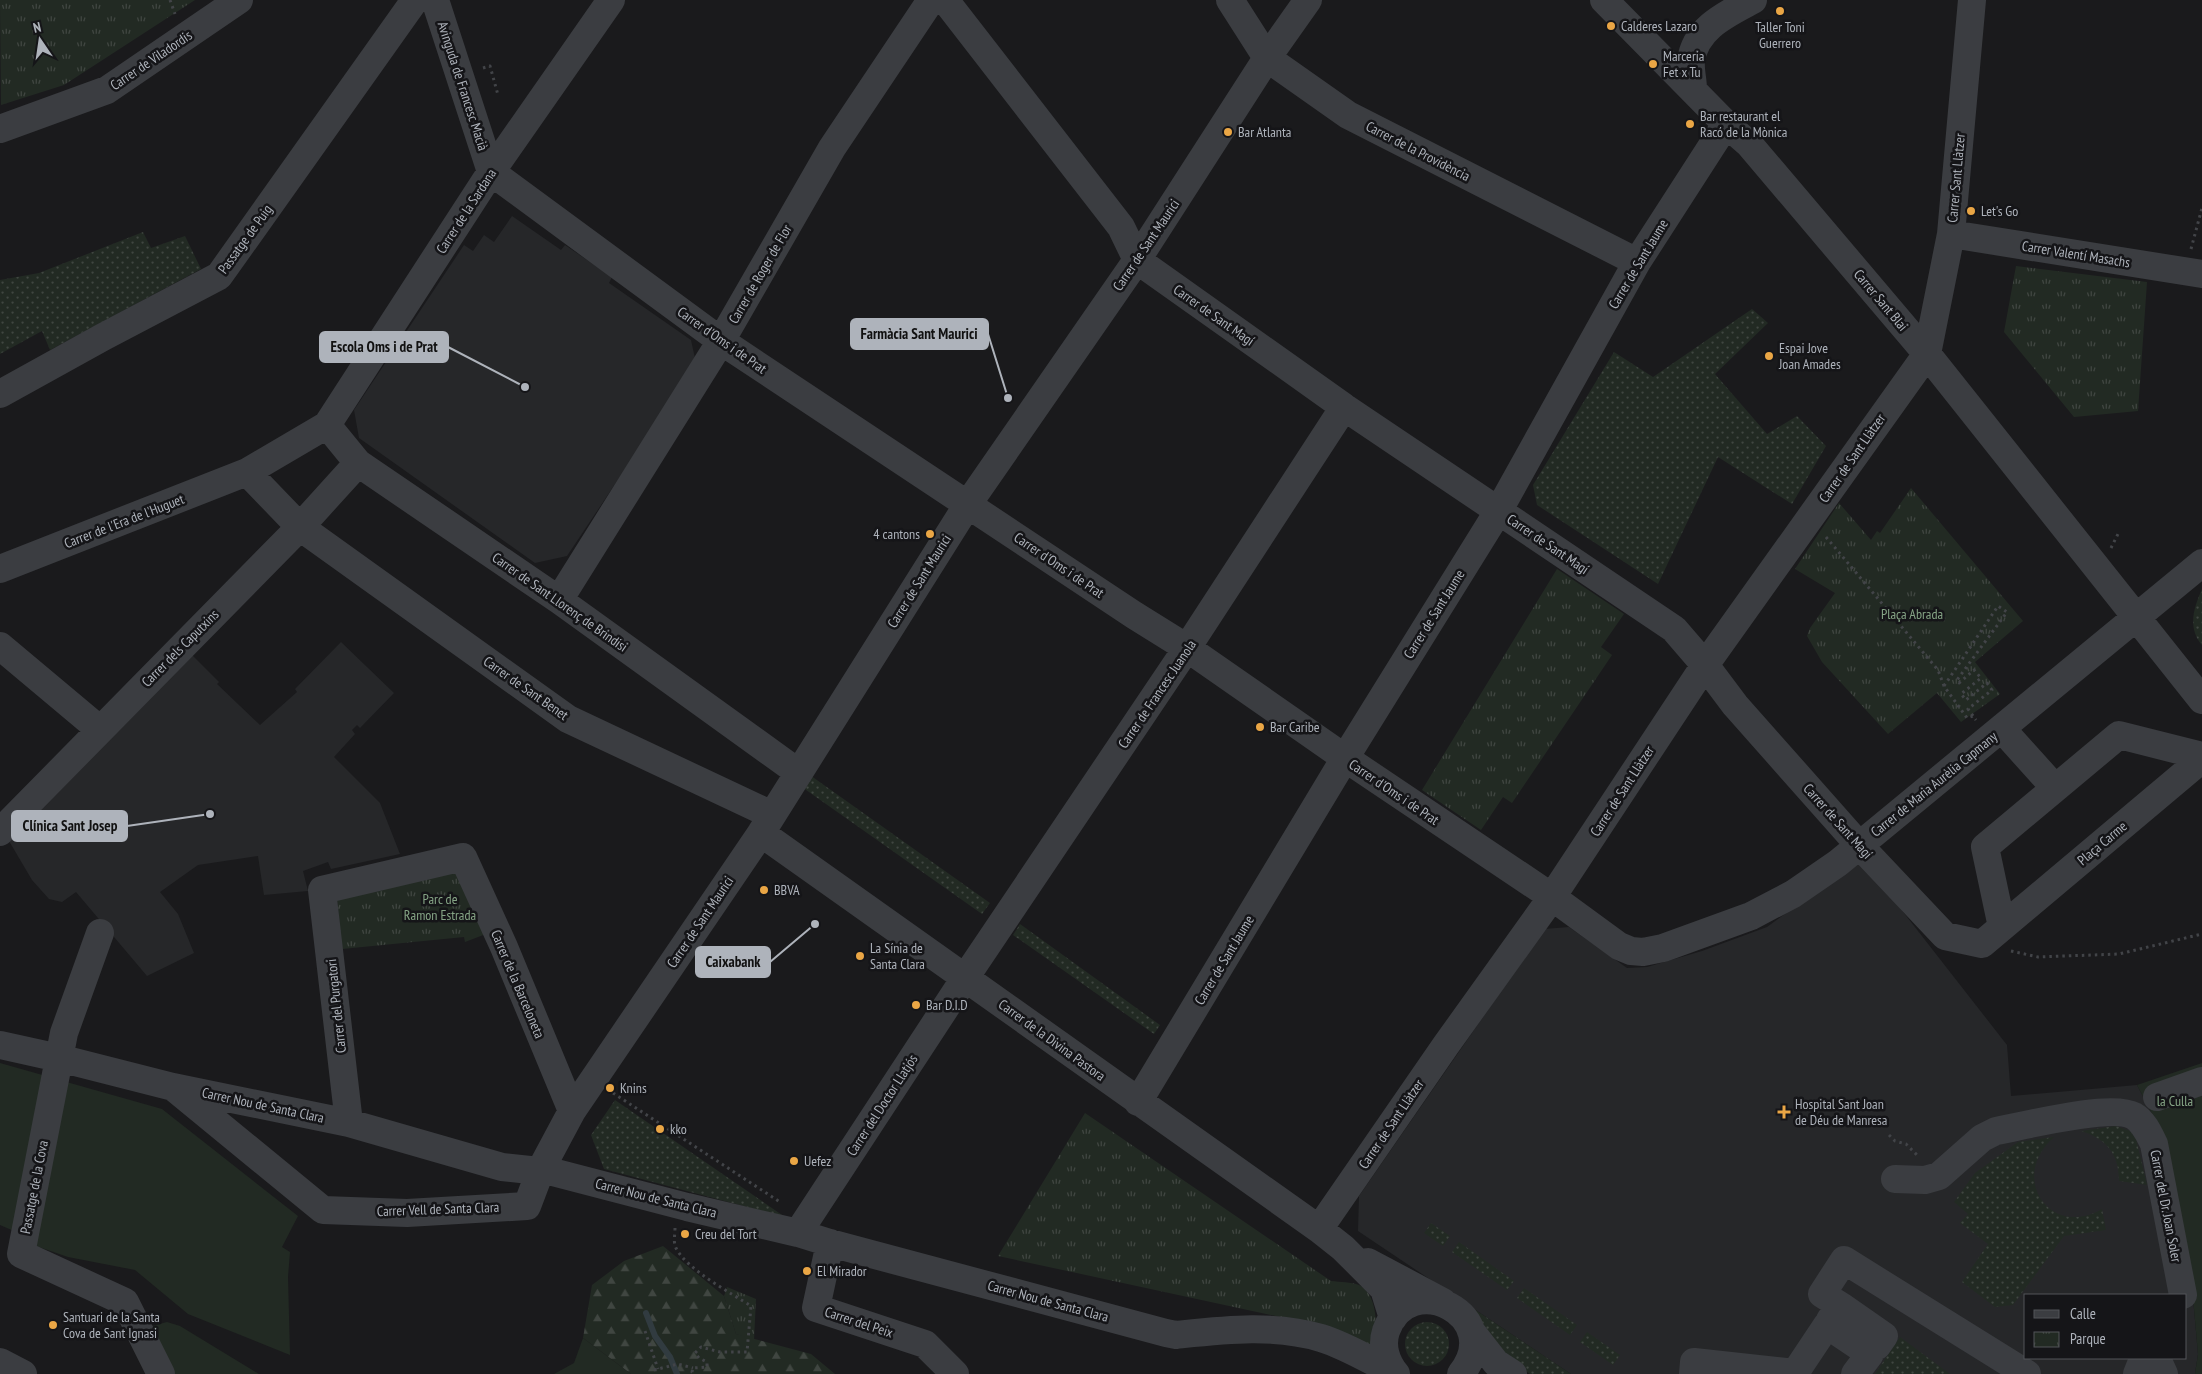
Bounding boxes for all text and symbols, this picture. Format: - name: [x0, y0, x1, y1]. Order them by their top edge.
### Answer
- marker: Taller Toni Guerrero: [1774, 5, 1786, 17]
- north arrow: [15, 15, 65, 65]
- place label: Calderes Lazaro: [1621, 17, 1697, 35]
- text: N: [31, 18, 43, 37]
- place label: Taller Toni Guerrero: [1755, 18, 1805, 52]
- street label: Avinguda de Francesc Macià: [434, 19, 492, 153]
- marker: Calderes Lazaro: [1605, 20, 1617, 32]
- street label: Carrer de Viladordis: [107, 26, 196, 94]
- place label: Marceria Fet x Tu: [1663, 47, 1704, 81]
- marker: Marceria Fet x Tu: [1647, 58, 1659, 70]
- place label: Bar restaurant el Racó de la Mònica: [1700, 107, 1787, 141]
- street label: Carrer de la Providència: [1363, 117, 1473, 185]
- marker: Bar restaurant el Racó de la Mònica: [1684, 118, 1696, 130]
- place label: Bar Atlanta: [1238, 123, 1291, 141]
- marker: Bar Atlanta: [1222, 126, 1234, 138]
- street label: Carrer Sant Llàtzer: [1943, 132, 1969, 223]
- street label: Carrer de la Sardana: [432, 165, 500, 257]
- street label: Carrer de Sant Maurici: [1109, 196, 1183, 294]
- street label: Passatge de Puig: [214, 201, 276, 277]
- place label: Let's Go: [1981, 202, 2018, 220]
- marker: Let's Go: [1965, 205, 1977, 217]
- street label: Carrer de Sant Jaume: [1604, 216, 1672, 312]
- street label: Carrer de Roger de Flor: [724, 221, 796, 327]
- street label: Carrer Valentí Masachs: [2021, 237, 2132, 271]
- street label: Carrer Sant Blai: [1850, 265, 1912, 335]
- street label: Carrer de Sant Magí: [1170, 280, 1258, 350]
- street label: Carrer d'Oms i de Prat: [674, 303, 770, 378]
- callout: Farmàcia Sant Maurici: [851, 319, 988, 349]
- text: Farmàcia Sant Maurici: [860, 324, 978, 343]
- callout: Escola Oms i de Prat: [320, 332, 448, 362]
- text: Escola Oms i de Prat: [330, 337, 438, 356]
- place label: Espai Jove Joan Amades: [1778, 339, 1841, 373]
- marker: Espai Jove Joan Amades: [1763, 350, 1775, 362]
- street label: Carrer de Sant Llàtzer: [1815, 410, 1889, 506]
- street label: Carrer de l'Era de l'Huguet: [61, 490, 187, 552]
- street label: Carrer de Sant Magí: [1504, 510, 1592, 578]
- place label: 4 cantons: [873, 525, 920, 543]
- marker: 4 cantons: [924, 528, 936, 540]
- street label: Carrer d'Oms i de Prat: [1011, 528, 1108, 602]
- street label: Carrer de Sant Maurici: [883, 531, 955, 631]
- street label: Carrer de Sant Llorenç de Brindisi: [489, 548, 631, 656]
- street label: Carrer de Sant Jaume: [1399, 566, 1469, 662]
- street label: Carrer dels Caputxins: [137, 605, 223, 691]
- park label: Plaça Abrada: [1881, 605, 1943, 623]
- street label: Carrer de Francesc Juanola: [1114, 636, 1200, 752]
- street label: Carrer de Sant Benet: [480, 652, 572, 724]
- place label: Bar Caribe: [1270, 718, 1320, 736]
- marker: Bar Caribe: [1254, 721, 1266, 733]
- street label: Carrer de Maria Aurèlia Capmany: [1867, 727, 2002, 841]
- street label: Carrer de Sant Llàtzer: [1586, 742, 1658, 840]
- street label: Carrer d'Oms i de Prat: [1346, 755, 1443, 829]
- street label: Carrer de Sant Magí: [1800, 780, 1876, 862]
- callout: Clínica Sant Josep: [12, 811, 127, 841]
- text: Clínica Sant Josep: [23, 816, 118, 835]
- street label: Plaça Carme: [2074, 817, 2131, 869]
- street label: Carrer de Sant Maurici: [663, 873, 737, 971]
- place label: BBVA: [774, 881, 800, 899]
- marker: BBVA: [758, 884, 770, 896]
- park label: Parc de Ramon Estrada: [404, 890, 476, 924]
- street label: Carrer de Sant Jaume: [1190, 912, 1258, 1008]
- street label: Carrer de la Barceloneta: [487, 927, 549, 1041]
- place label: La Sínia de Santa Clara: [870, 939, 925, 973]
- callout: Caixabank: [696, 947, 770, 977]
- marker: La Sínia de Santa Clara: [854, 950, 866, 962]
- text: Caixabank: [706, 952, 761, 971]
- street label: Carrer del Purgatori: [322, 958, 350, 1054]
- street label: Carrer de la Divina Pastora: [995, 995, 1109, 1085]
- place label: Bar D.I.D: [926, 996, 968, 1014]
- marker: Bar D.I.D: [910, 999, 922, 1011]
- street label: Carrer del Doctor Llatjós: [842, 1051, 922, 1159]
- street label: Carrer de Sant Llàtzer: [1354, 1076, 1428, 1172]
- place label: Knins: [620, 1079, 647, 1097]
- marker: Knins: [604, 1082, 616, 1094]
- street label: Carrer Nou de Santa Clara: [200, 1083, 326, 1127]
- park label: la Culla: [2157, 1092, 2193, 1110]
- place label: Hospital Sant Joan de Déu de Manresa: [1795, 1095, 1887, 1129]
- marker: Hospital Sant Joan de Déu de Manresa: [1777, 1105, 1791, 1119]
- place label: kko: [670, 1120, 687, 1138]
- marker: kko: [654, 1123, 666, 1135]
- street label: Passatge de la Cova: [16, 1139, 52, 1235]
- street label: Carrer del Dr. Joan Soler: [2146, 1148, 2186, 1264]
- place label: Uefez: [804, 1152, 831, 1170]
- marker: Uefez: [788, 1155, 800, 1167]
- street label: Carrer Nou de Santa Clara: [593, 1174, 719, 1222]
- street label: Carrer Vell de Santa Clara: [376, 1198, 500, 1220]
- place label: Creu del Tort: [695, 1225, 757, 1243]
- marker: Creu del Tort: [679, 1228, 691, 1240]
- place label: El Mirador: [817, 1262, 867, 1280]
- marker: El Mirador: [801, 1265, 813, 1277]
- street label: Carrer Nou de Santa Clara: [986, 1276, 1110, 1326]
- legend: [2024, 1294, 2187, 1359]
- street label: Carrer del Peix: [823, 1303, 896, 1342]
- text: Calle: [2070, 1304, 2096, 1323]
- place label: Santuari de la Santa Cova de Sant Ignasi: [63, 1308, 160, 1342]
- marker: Santuari de la Santa Cova de Sant Ignasi: [47, 1319, 59, 1331]
- text: Parque: [2070, 1329, 2106, 1348]

